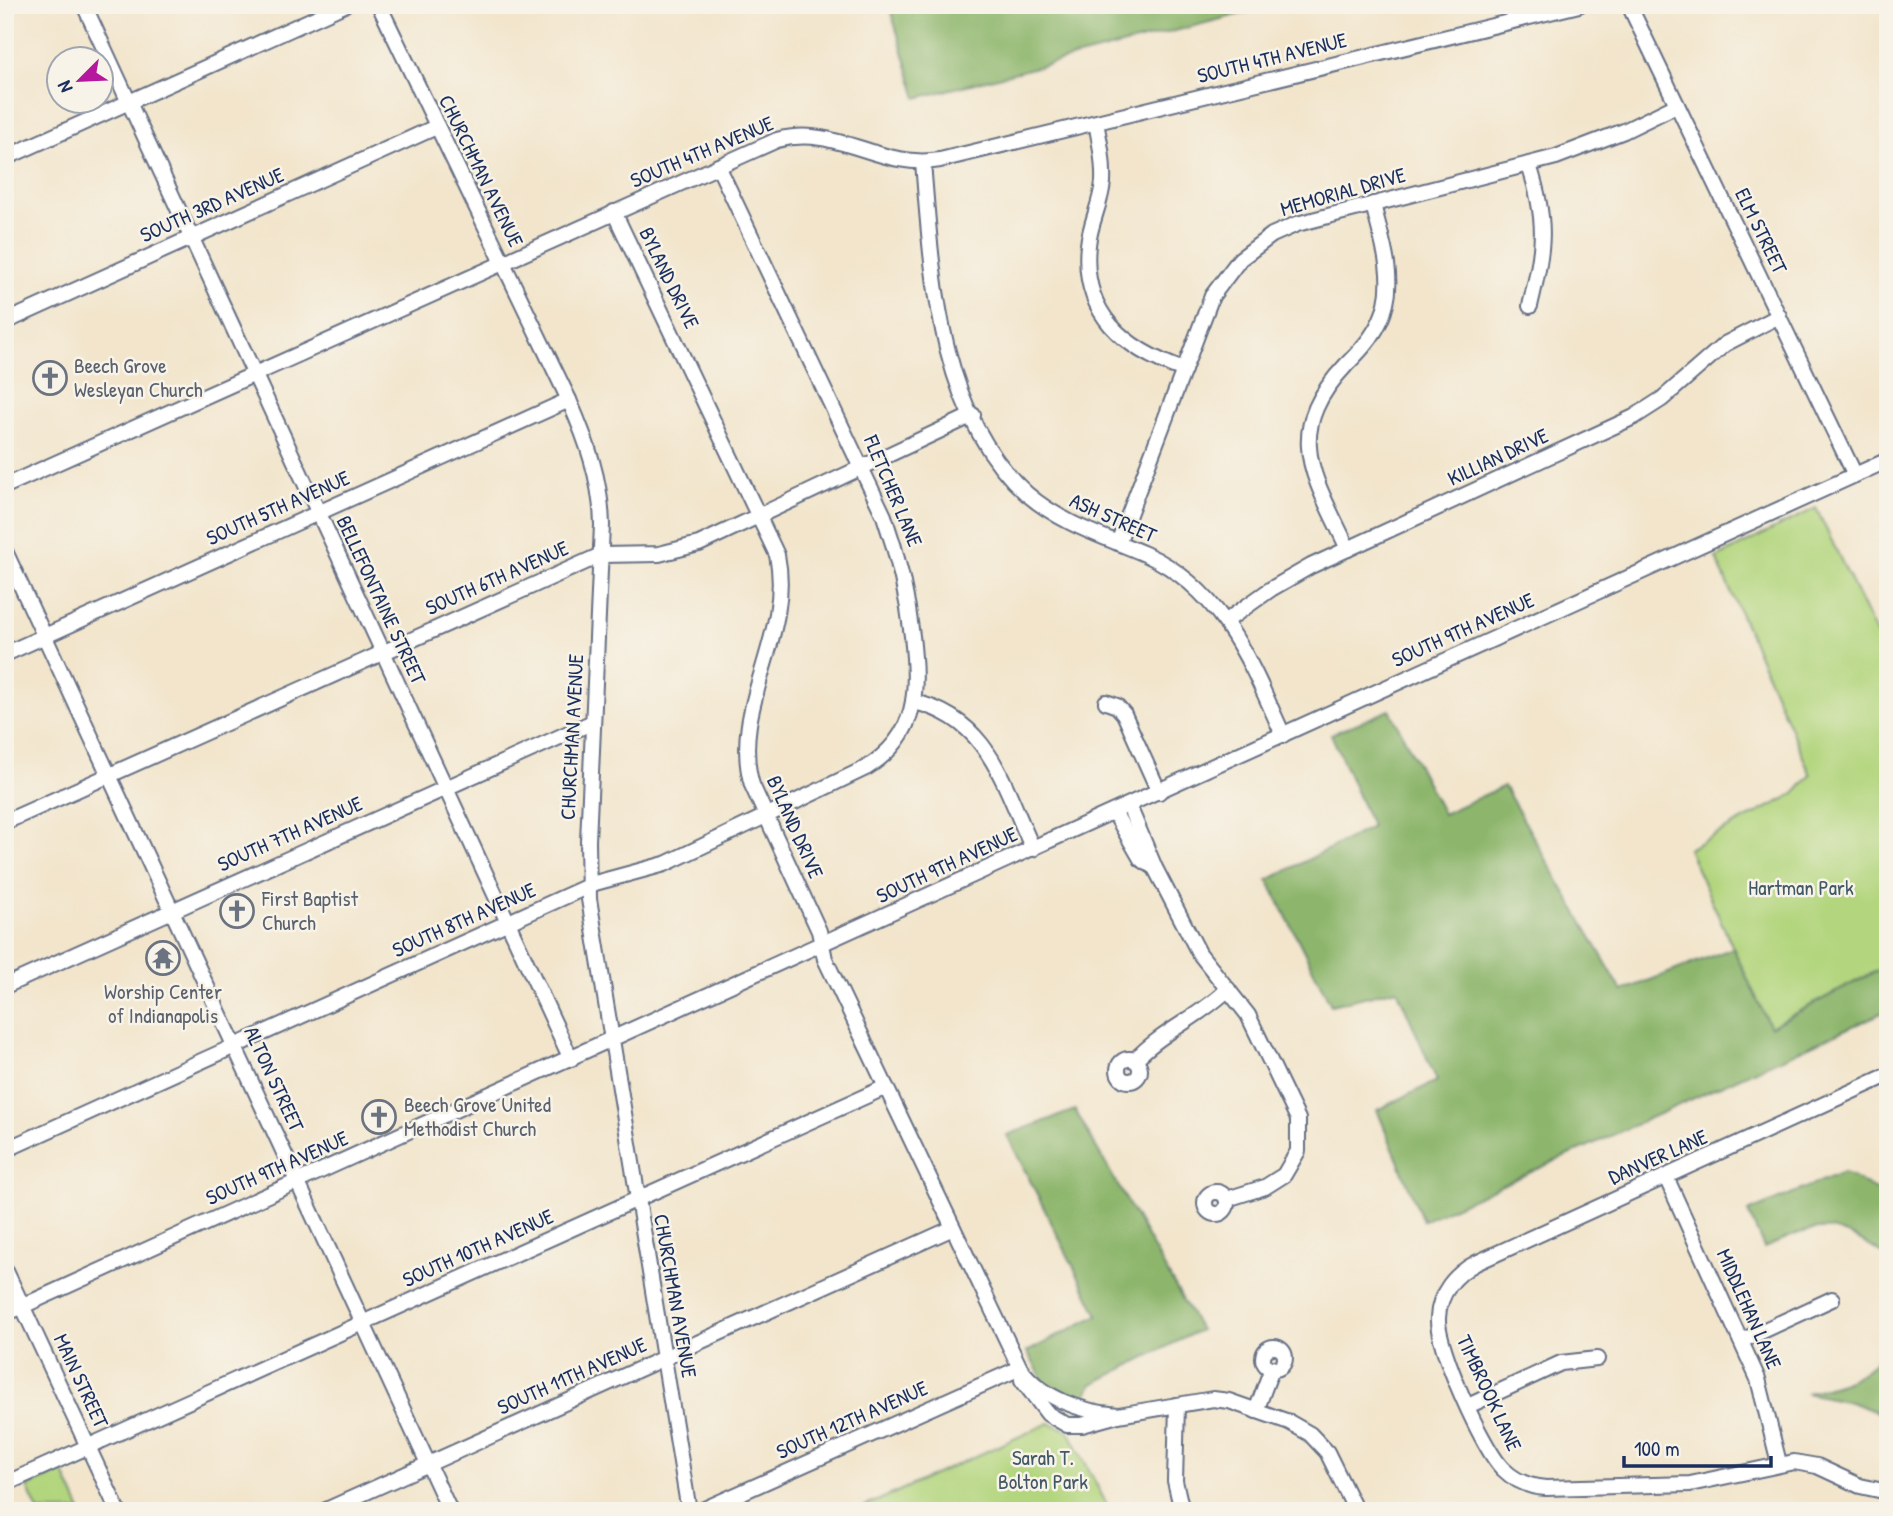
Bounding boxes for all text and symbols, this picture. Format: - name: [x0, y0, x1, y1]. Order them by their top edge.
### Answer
- street label: SOUTH 4TH AVENUE: [1194, 25, 1350, 90]
- north arrow: [46, 46, 116, 116]
- text: N: [51, 77, 78, 97]
- street label: CHURCHMAN AVENUE: [432, 90, 531, 252]
- street label: SOUTH 4TH AVENUE: [626, 108, 778, 195]
- street label: SOUTH 3RD AVENUE: [135, 160, 288, 249]
- street label: MEMORIAL DRIVE: [1277, 160, 1409, 223]
- street label: ELM STREET: [1728, 183, 1795, 279]
- street label: BYLAND DRIVE: [632, 222, 706, 333]
- place label: Beech Grove Wesleyan Church: [74, 351, 203, 404]
- church icon: Beech Grove Wesleyan Church: [31, 359, 69, 397]
- street label: KILLIAN DRIVE: [1443, 421, 1553, 493]
- street label: FLETCHER LANE: [857, 430, 930, 551]
- street label: SOUTH 5TH AVENUE: [202, 463, 354, 552]
- street label: ASH STREET: [1065, 486, 1162, 550]
- street label: BELLEFONTAINE STREET: [330, 511, 434, 690]
- street label: SOUTH 6TH AVENUE: [421, 533, 573, 622]
- street label: SOUTH 9TH AVENUE: [1387, 585, 1539, 674]
- street label: CHURCHMAN AVENUE: [553, 653, 590, 821]
- street label: BYLAND DRIVE: [760, 771, 831, 883]
- street label: SOUTH 7TH AVENUE: [213, 789, 367, 878]
- street label: SOUTH 9TH AVENUE: [871, 819, 1022, 910]
- park label: Hartman Park: [1748, 873, 1854, 902]
- street label: SOUTH 8TH AVENUE: [387, 875, 540, 964]
- place label: First Baptist Church: [261, 884, 359, 937]
- church icon: First Baptist Church: [218, 892, 256, 930]
- temple icon: Worship Center of Indianapolis: [144, 939, 182, 977]
- place label: Worship Center of Indianapolis: [104, 977, 222, 1030]
- street label: ALTON STREET: [237, 1021, 312, 1137]
- place label: Beech Grove United Methodist Church: [404, 1090, 551, 1143]
- church icon: Beech Grove United Methodist Church: [360, 1098, 398, 1136]
- street label: DANVER LANE: [1604, 1122, 1712, 1191]
- street label: SOUTH 9TH AVENUE: [201, 1123, 353, 1212]
- street label: SOUTH 10TH AVENUE: [398, 1201, 558, 1294]
- street label: CHURCHMAN AVENUE: [647, 1212, 704, 1380]
- street label: MIDDLEHAN LANE: [1710, 1244, 1789, 1374]
- street label: MAIN STREET: [47, 1329, 116, 1434]
- street label: SOUTH 11TH AVENUE: [493, 1330, 651, 1421]
- street label: TIMBROOK LANE: [1450, 1330, 1529, 1456]
- street label: SOUTH 12TH AVENUE: [772, 1373, 932, 1466]
- scale bar: [1624, 1425, 1770, 1469]
- text: 100 m: [1634, 1434, 1680, 1463]
- park label: Sarah T. Bolton Park: [998, 1443, 1088, 1496]

